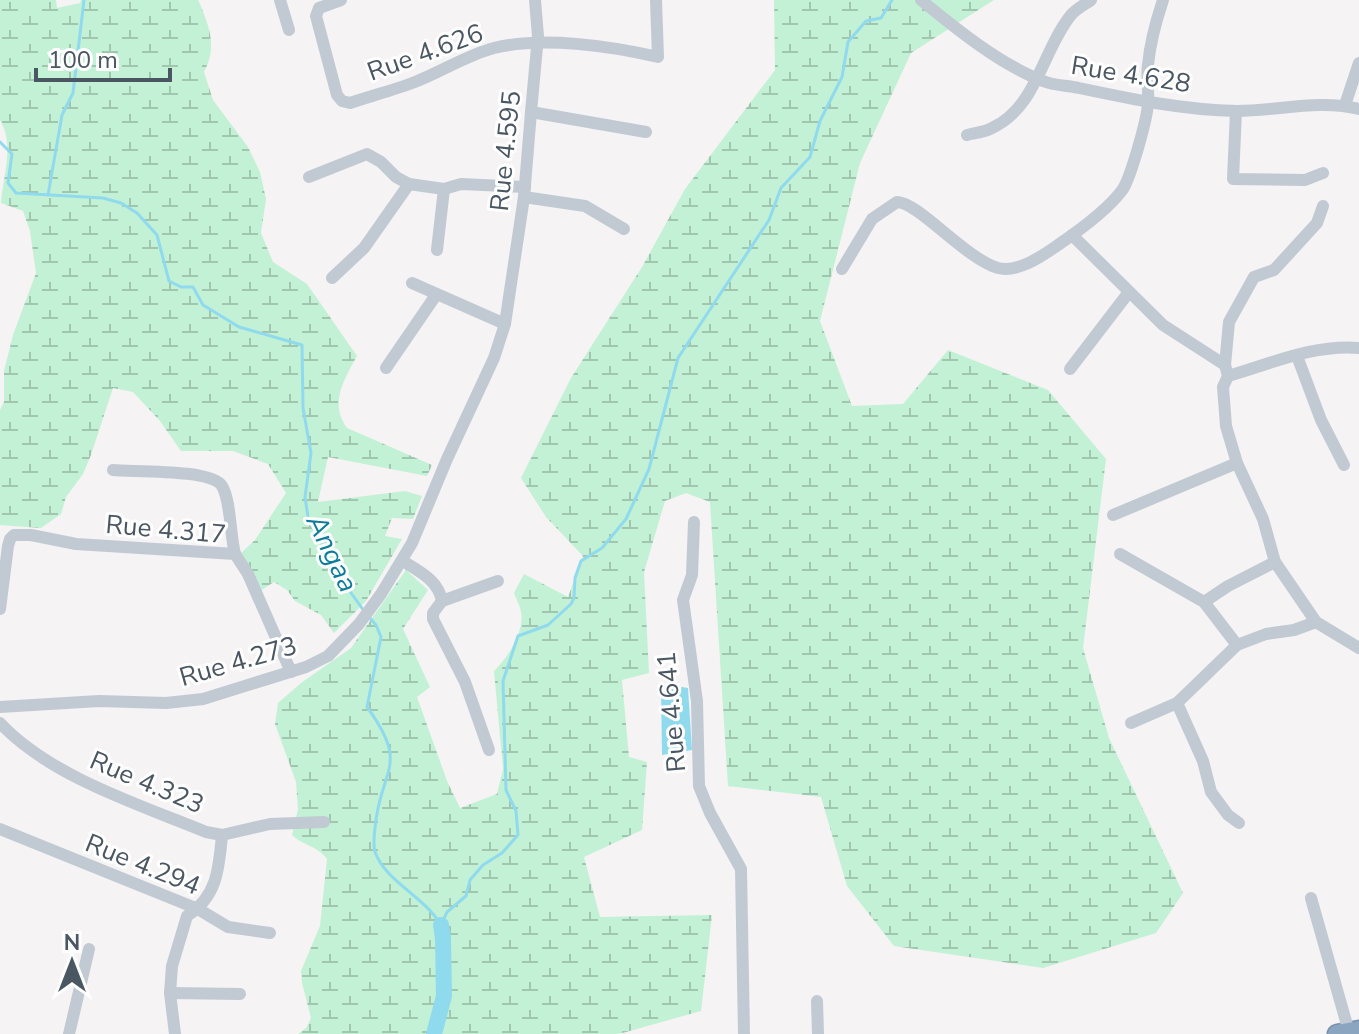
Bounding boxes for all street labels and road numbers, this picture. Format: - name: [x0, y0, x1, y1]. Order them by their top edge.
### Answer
- street label: Rue 4.626: [362, 15, 488, 90]
- street label: Rue 4.628: [1069, 48, 1193, 101]
- street label: Rue 4.595: [482, 89, 529, 213]
- street label: Rue 4.317: [104, 507, 228, 552]
- street label: Rue 4.273: [175, 628, 301, 695]
- street label: Rue 4.641: [649, 650, 694, 774]
- street label: Rue 4.323: [84, 743, 209, 822]
- street label: Rue 4.294: [80, 826, 205, 903]

